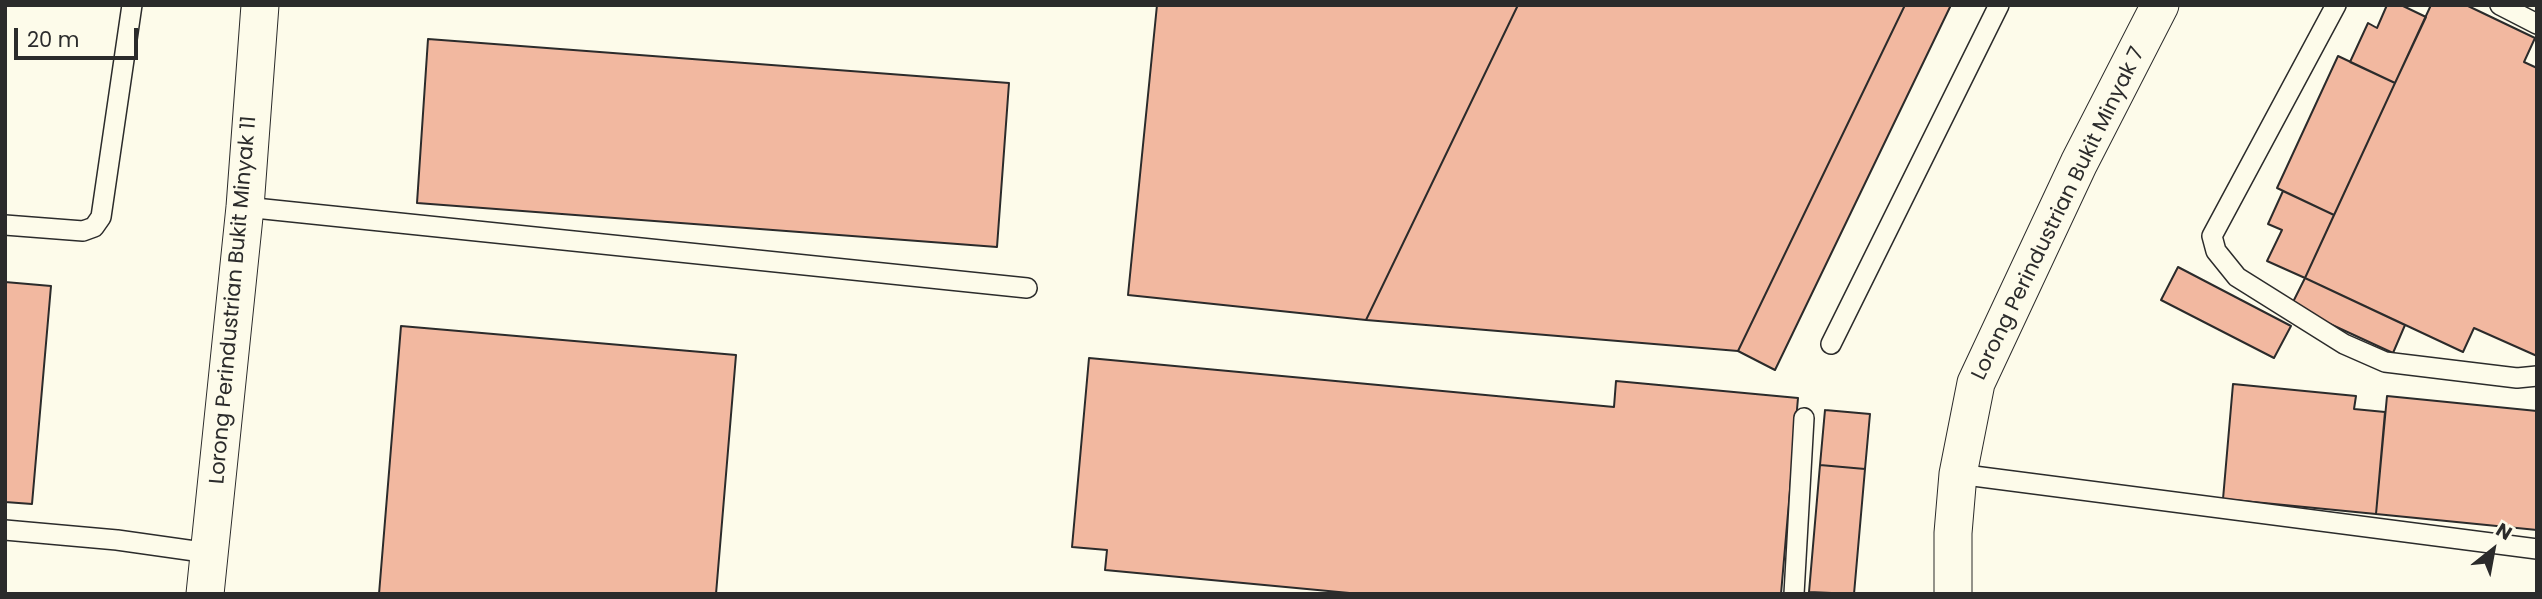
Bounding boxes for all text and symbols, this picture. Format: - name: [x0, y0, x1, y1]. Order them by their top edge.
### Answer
- scale bar: [18, 14, 142, 58]
- text: 20 m: [27, 25, 80, 54]
- street label: Lorong Perindustrian Bukit Minyak 7: [1967, 43, 2151, 385]
- street label: Lorong Perindustrian Bukit Minyak 11: [205, 115, 263, 485]
- north arrow: [2458, 515, 2528, 585]
- text: N: [2491, 516, 2517, 547]

